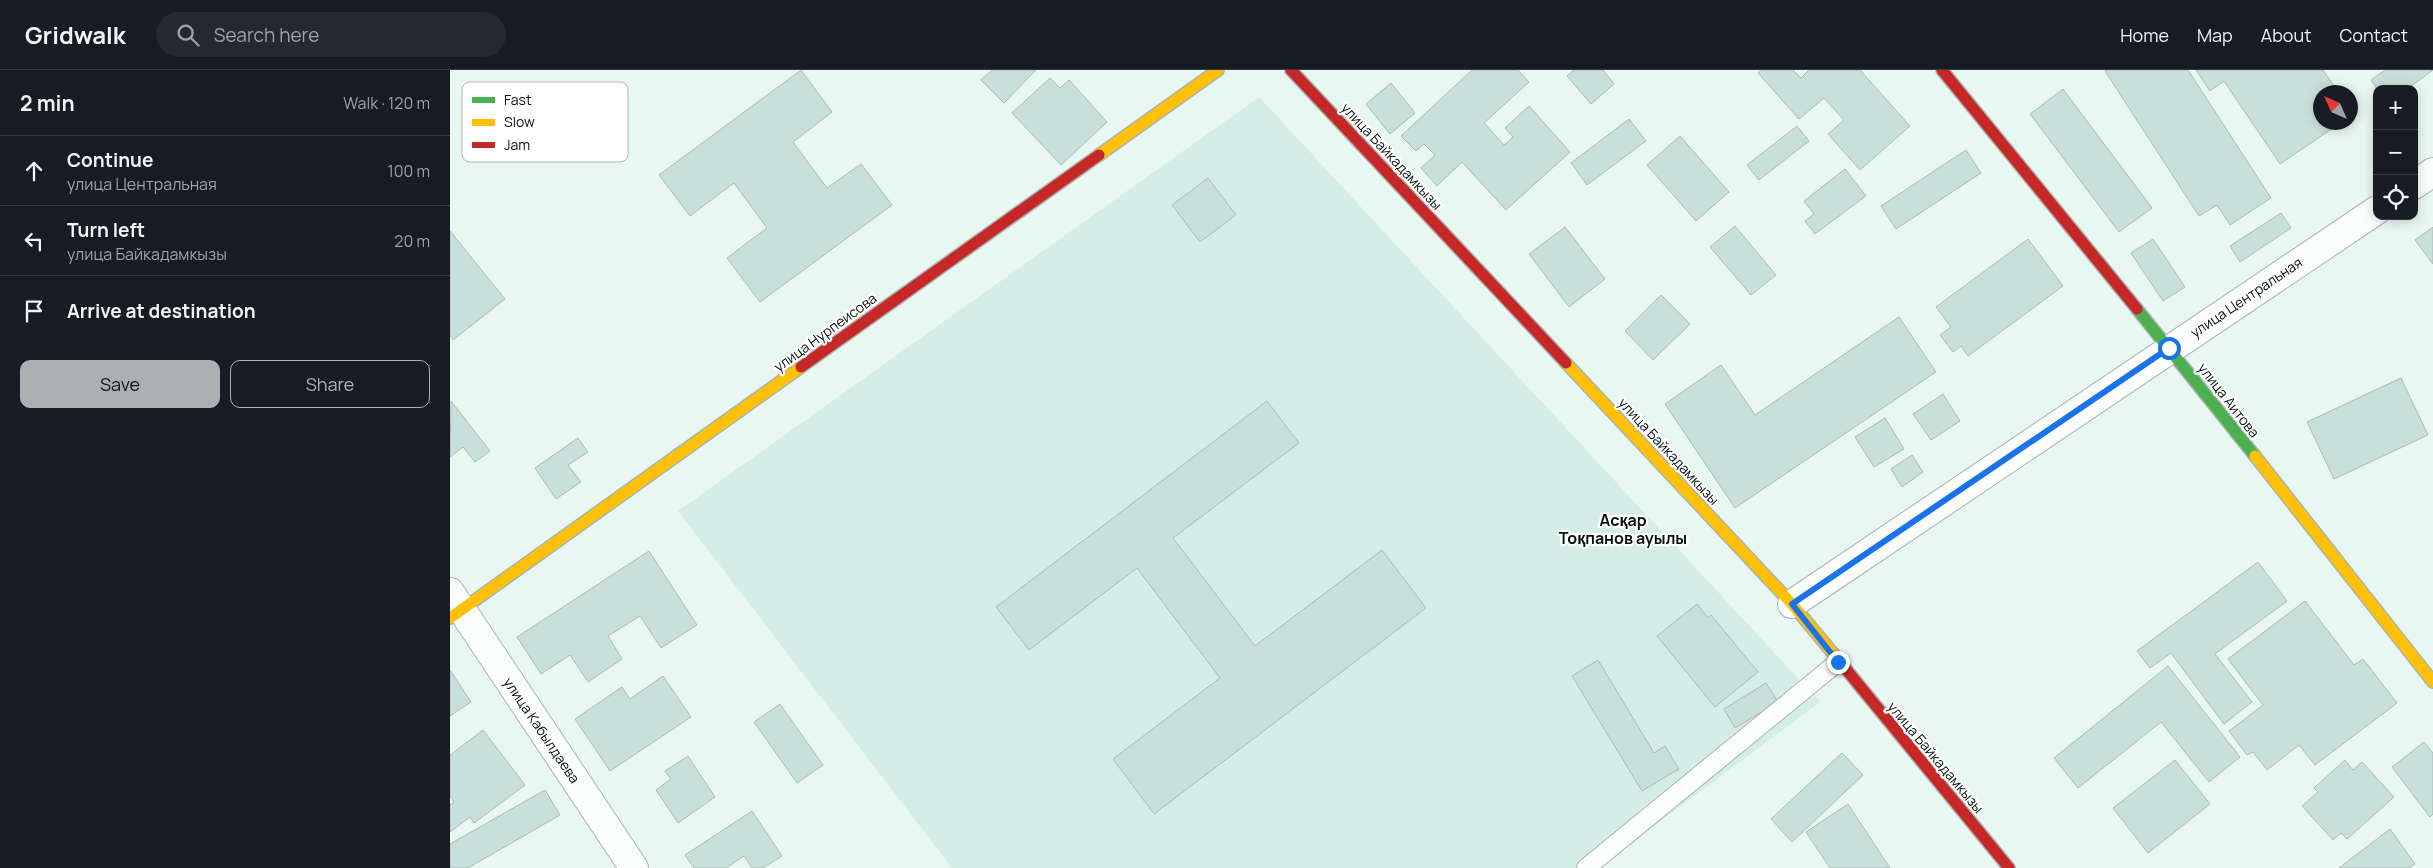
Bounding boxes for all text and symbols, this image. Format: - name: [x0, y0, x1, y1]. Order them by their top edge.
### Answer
- search box: [156, 12, 506, 57]
- text: Gridwalk: [25, 18, 126, 51]
- icon: search: [174, 21, 202, 49]
- text: Search here: [214, 22, 319, 48]
- text: Home: [2120, 23, 2169, 47]
- text: Map: [2197, 23, 2233, 47]
- text: About: [2261, 23, 2311, 47]
- text: Contact: [2339, 23, 2408, 47]
- legend: [462, 82, 628, 162]
- north arrow: [2313, 85, 2358, 130]
- map controls: [2373, 85, 2418, 220]
- button: +: [2373, 85, 2418, 130]
- text: 2 min: [20, 89, 75, 117]
- text: Fast: [504, 90, 532, 109]
- text: Walk · 120 m: [343, 92, 430, 114]
- street label: улица Байкадамкызы: [1337, 98, 1447, 214]
- text: Slow: [504, 112, 535, 131]
- button: −: [2373, 130, 2418, 175]
- text: Jam: [504, 135, 530, 154]
- text: Continue: [67, 147, 153, 173]
- icon: ahead: [20, 157, 48, 185]
- text: 100 m: [387, 160, 430, 182]
- text: улица Центральная: [67, 173, 217, 195]
- button: locate: [2373, 175, 2418, 220]
- text: Turn left: [67, 217, 145, 243]
- icon: left: [20, 227, 48, 255]
- text: 20 m: [394, 230, 430, 252]
- text: улица Байкадамкызы: [67, 243, 227, 265]
- street label: улица Центральная: [2186, 252, 2306, 342]
- street label: улица Нурпеисова: [770, 288, 880, 376]
- icon: arrive: [20, 297, 48, 325]
- text: Arrive at destination: [67, 298, 256, 324]
- route start: [2158, 337, 2181, 360]
- street label: улица Аитова: [2194, 359, 2264, 441]
- button: Save: [20, 360, 220, 408]
- button: Share: [230, 360, 430, 408]
- street label: улица Байкадамкызы: [1614, 393, 1724, 509]
- district label: Асқар Тоқпанов ауылы: [1559, 509, 1687, 549]
- route end: [1827, 651, 1850, 674]
- street label: улица Кабылдаева: [500, 673, 584, 787]
- street label: улица Байкадамкызы: [1884, 697, 1988, 817]

